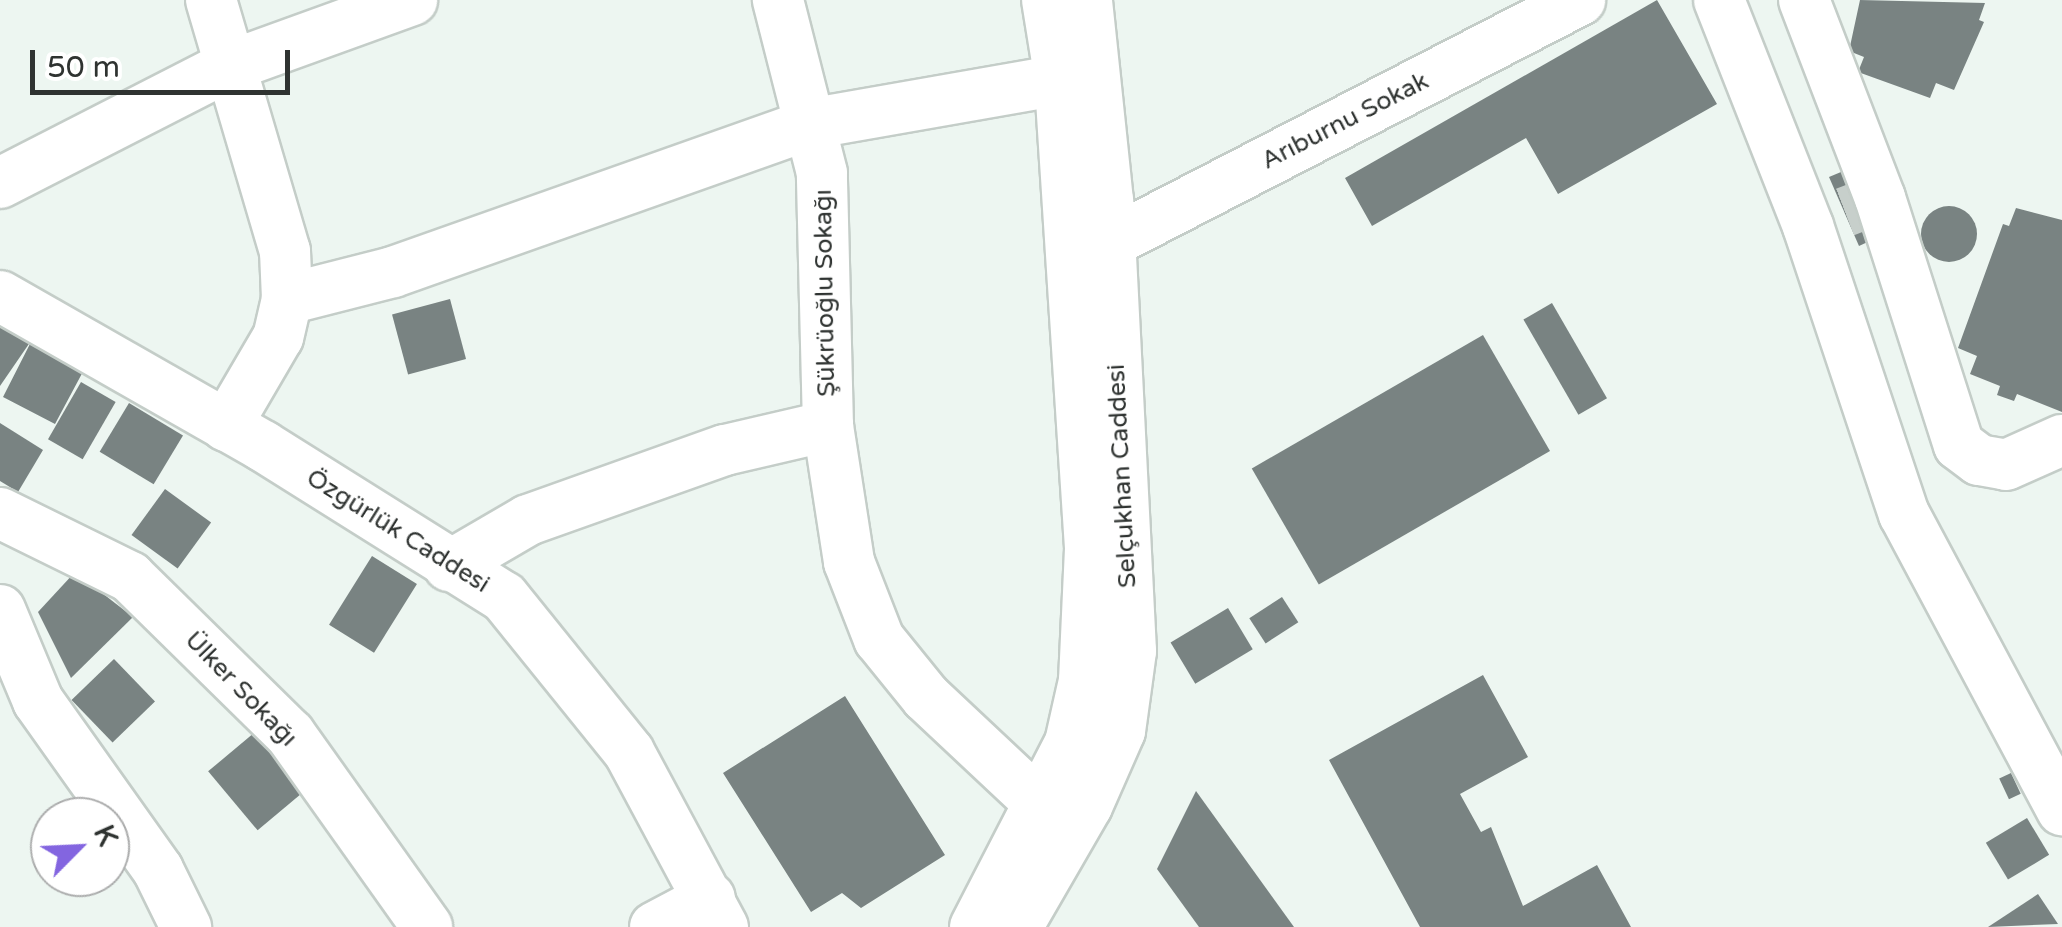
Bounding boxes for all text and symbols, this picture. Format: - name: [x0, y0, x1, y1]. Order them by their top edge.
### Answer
- scale bar: [35, 30, 295, 92]
- text: 50 m: [47, 49, 120, 86]
- street label: Arıburnu Sokak: [1256, 66, 1434, 176]
- street label: Şükrüoğlu Sokağı: [808, 189, 842, 397]
- street label: Selçukhan Caddesi: [1101, 363, 1143, 589]
- street label: Özgürlük Caddesi: [301, 463, 495, 599]
- street label: Ülker Sokağı: [179, 625, 303, 753]
- north arrow: [30, 797, 130, 897]
- text: K: [86, 820, 125, 851]

